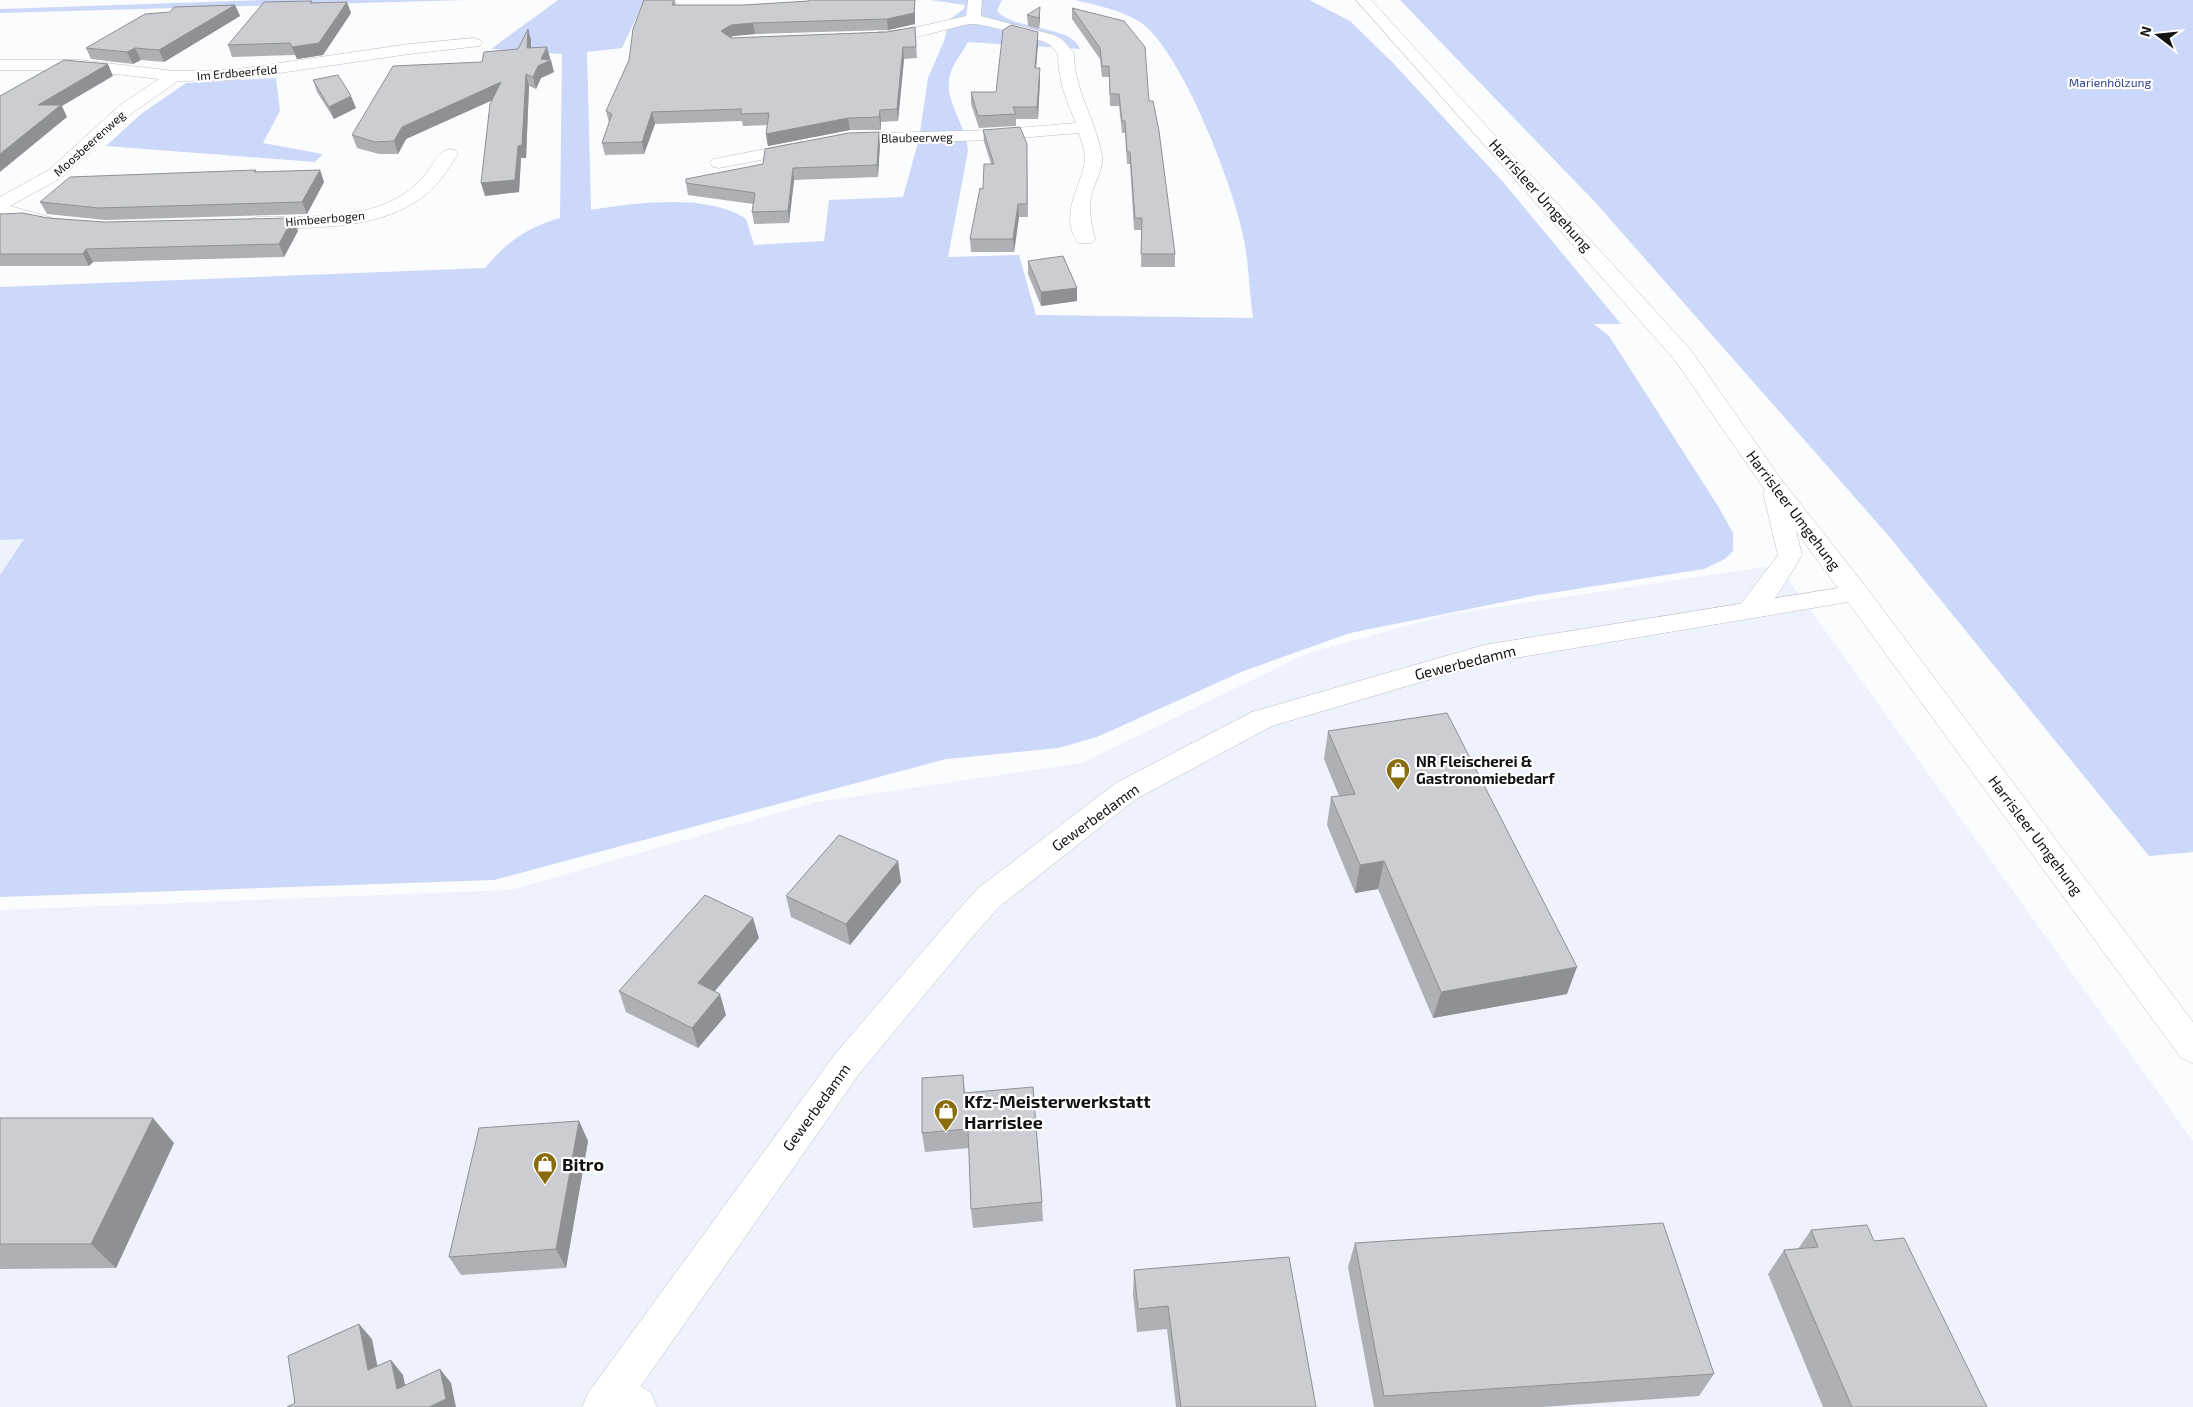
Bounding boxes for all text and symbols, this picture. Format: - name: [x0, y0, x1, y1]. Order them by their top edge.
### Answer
- north arrow: [2133, 10, 2183, 60]
- text: N: [2135, 24, 2155, 38]
- street label: Im Erdbeerfeld: [196, 62, 278, 82]
- park label: Marienhölzung: [2069, 75, 2151, 89]
- street label: Moosbeerenweg: [50, 107, 128, 179]
- street label: Blaubeerweg: [881, 129, 953, 145]
- street label: Harrisleer Umgehung: [1486, 135, 1597, 255]
- street label: Himbeerbogen: [285, 208, 365, 228]
- street label: Harrisleer Umgehung: [1743, 447, 1845, 574]
- street label: Gewerbedamm: [1413, 641, 1517, 683]
- place label: NR Fleischerei & Gastronomiebedarf: [1416, 752, 1555, 787]
- shop icon: NR Fleischerei & Gastronomiebedarf: [1385, 757, 1411, 791]
- street label: Harrisleer Umgehung: [1985, 772, 2087, 899]
- street label: Gewerbedamm: [1048, 779, 1142, 855]
- street label: Gewerbedamm: [778, 1060, 854, 1154]
- place label: Kfz-Meisterwerkstatt Harrislee: [964, 1090, 1151, 1133]
- shop icon: Kfz-Meisterwerkstatt Harrislee: [933, 1098, 959, 1132]
- shop icon: Bitro: [532, 1151, 558, 1185]
- place label: Bitro: [562, 1153, 604, 1175]

